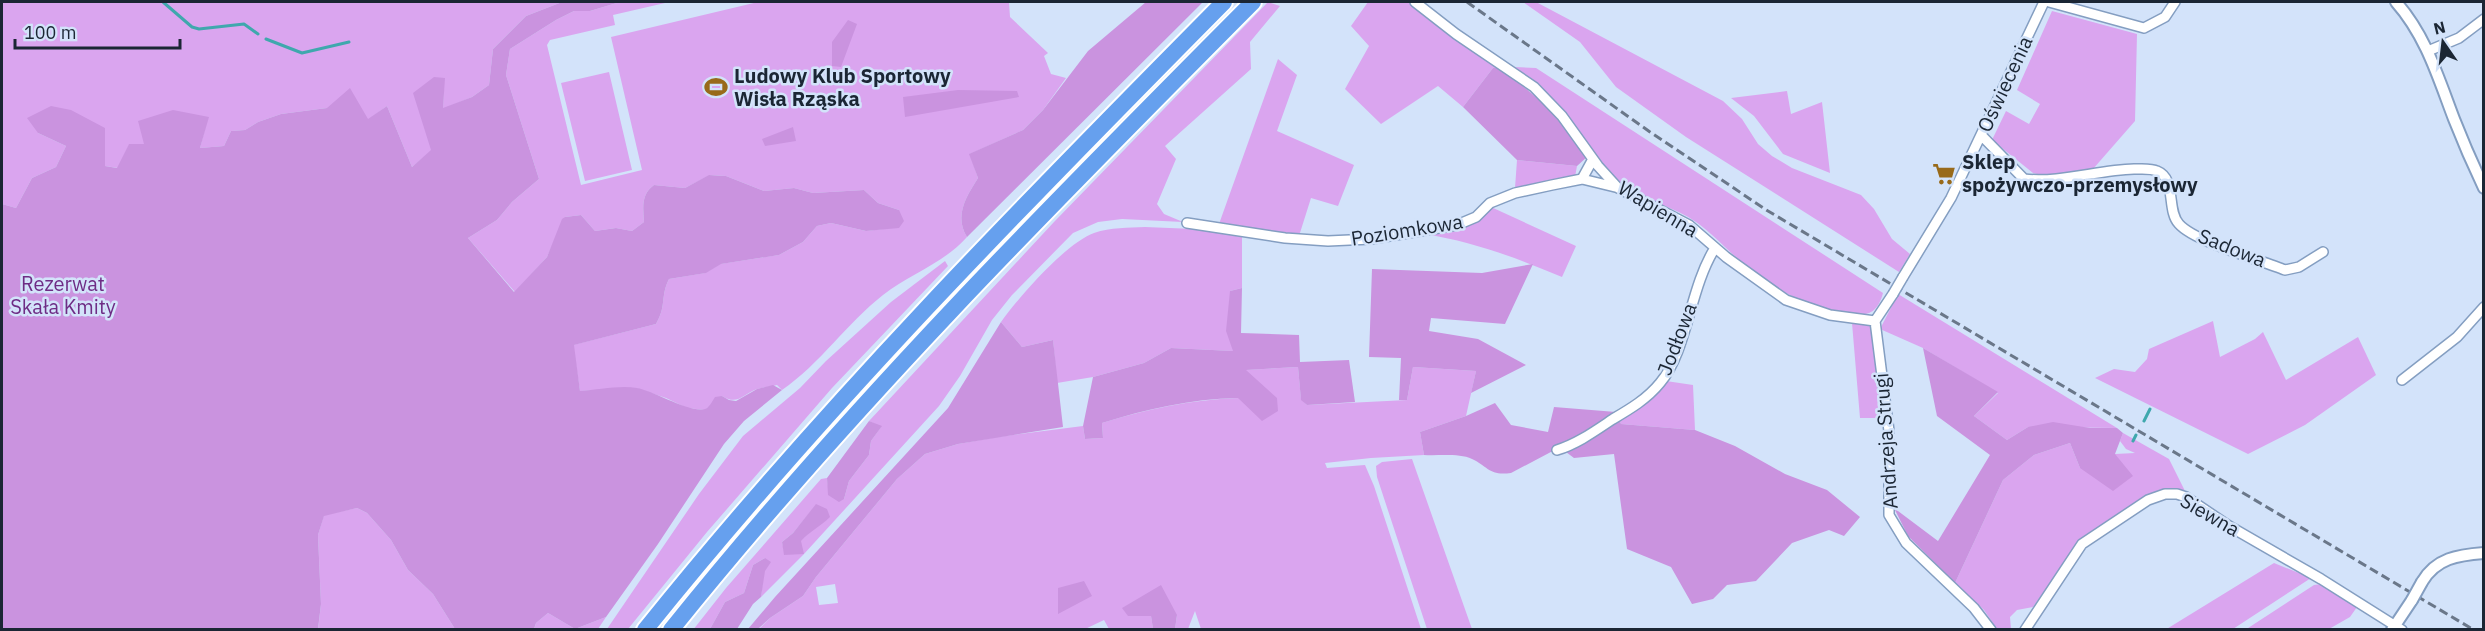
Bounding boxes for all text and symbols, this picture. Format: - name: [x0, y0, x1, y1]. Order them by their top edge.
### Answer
- scale bar: [15, 12, 180, 50]
- north arrow: [2413, 12, 2473, 72]
- text: N: [2431, 16, 2447, 39]
- text: 100 m: [24, 21, 76, 44]
- street label: Oświecenia: [1971, 31, 2039, 136]
- place label: Ludowy Klub Sportowy Wisła Rząska: [734, 62, 951, 112]
- sports icon: Ludowy Klub Sportowy Wisła Rząska: [703, 74, 729, 100]
- place label: Sklep spożywczo-przemysłowy: [1962, 148, 2198, 198]
- supermarket icon: Sklep spożywczo-przemysłowy: [1931, 161, 1957, 187]
- street label: Wapienna: [1613, 174, 1704, 243]
- street label: Poziomkowa: [1349, 207, 1465, 252]
- street label: Sadowa: [2194, 222, 2270, 273]
- park label: Rezerwat Skała Kmity: [10, 270, 116, 320]
- street label: Jodłowa: [1650, 298, 1703, 379]
- street label: Andrzeja Strugi: [1867, 372, 1904, 510]
- street label: Siewna: [2175, 487, 2245, 543]

